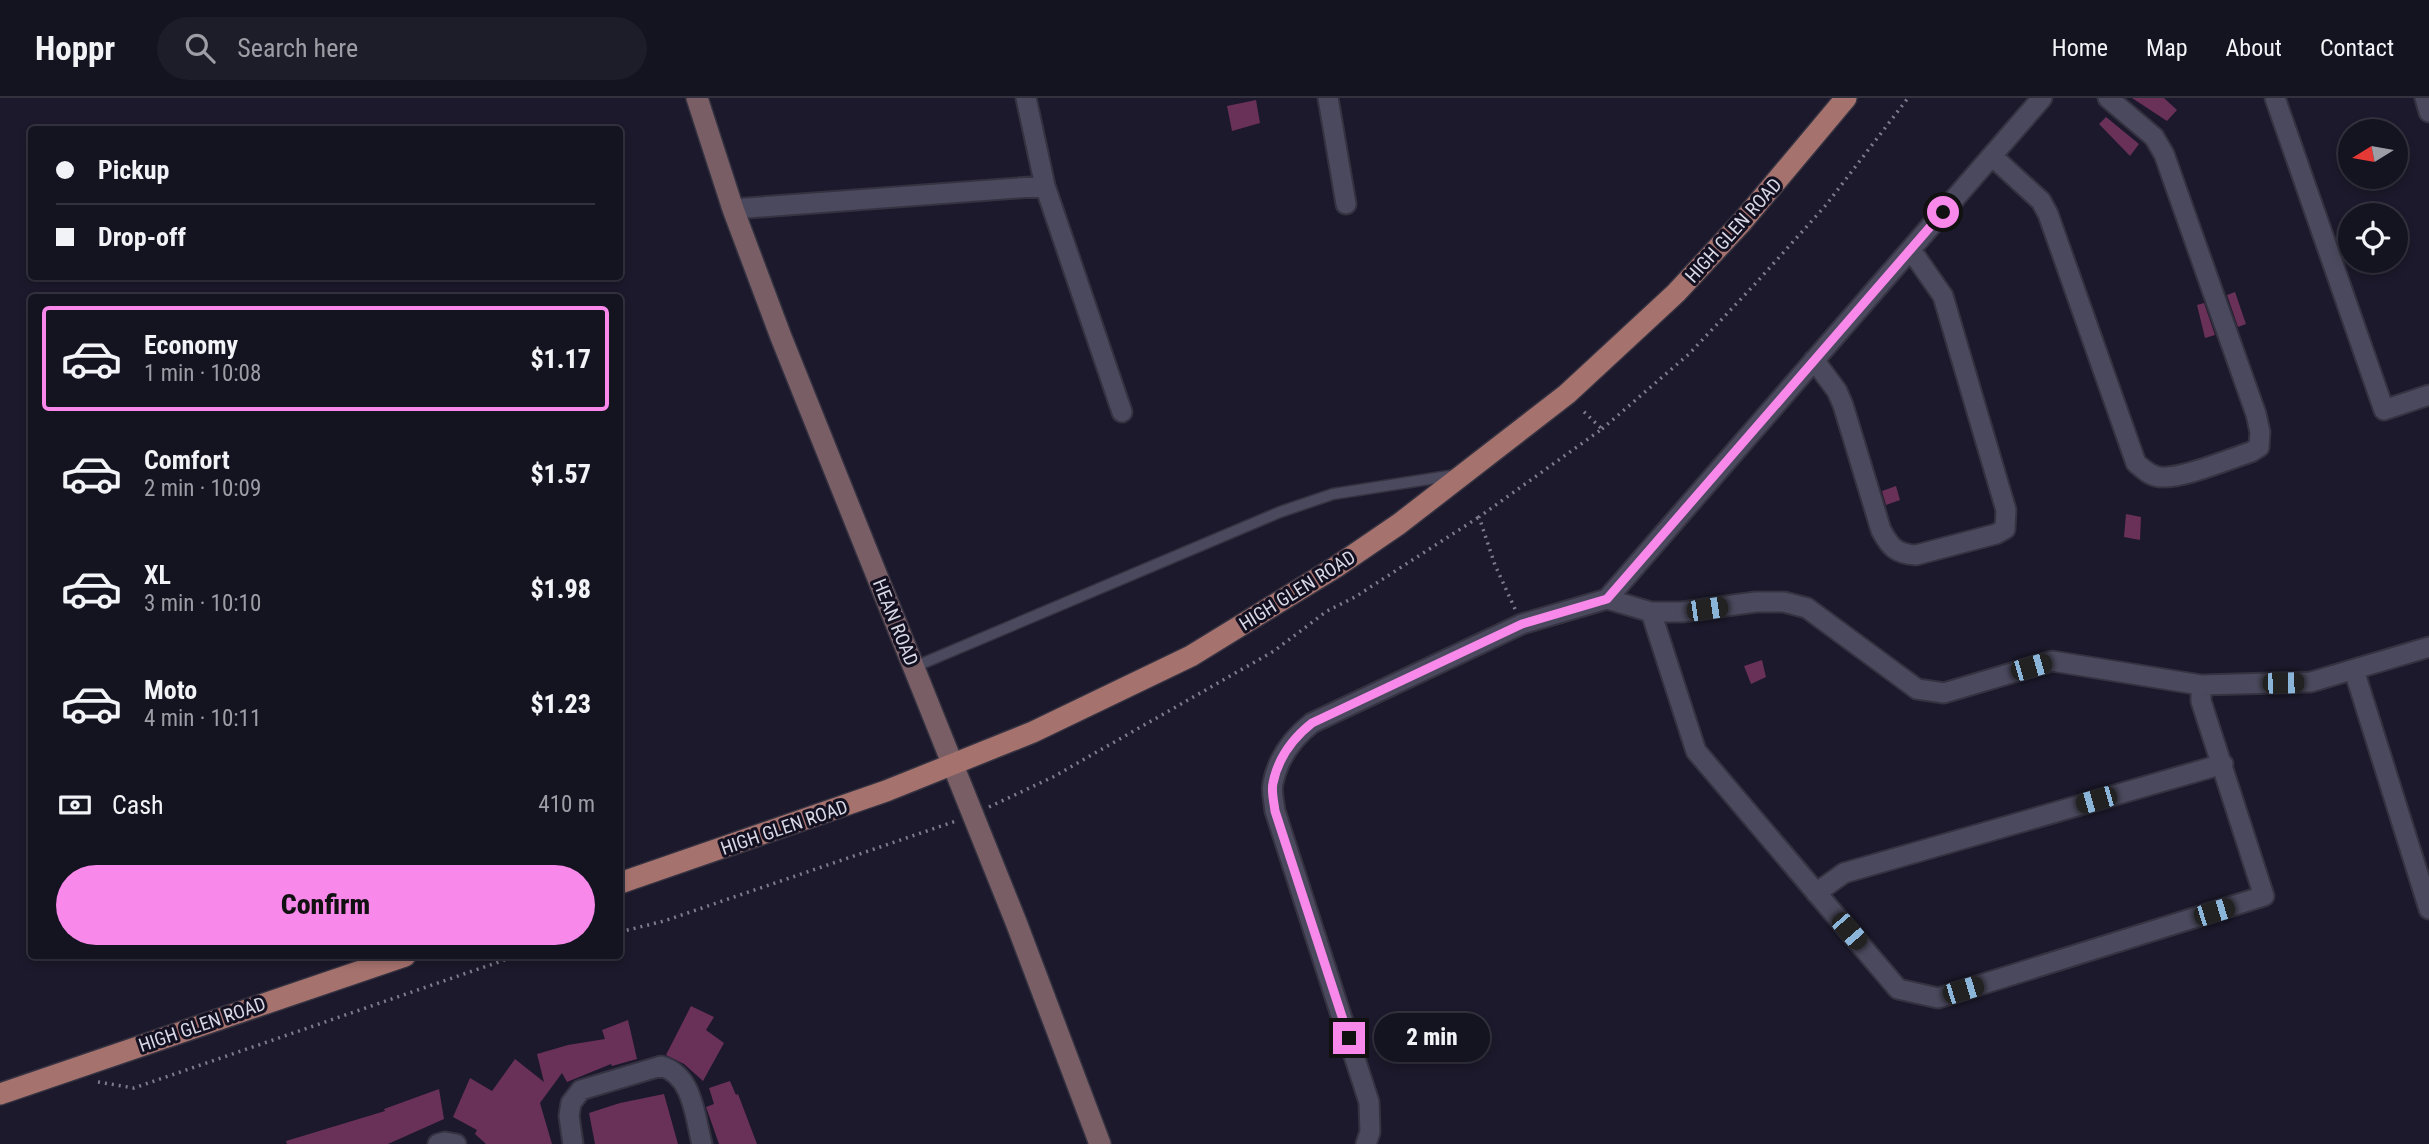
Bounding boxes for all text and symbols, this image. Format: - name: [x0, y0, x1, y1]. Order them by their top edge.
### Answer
- search box: [157, 17, 647, 80]
- text: Hoppr: [35, 29, 115, 68]
- icon: search: [181, 29, 219, 67]
- text: Search here: [237, 33, 358, 63]
- text: Home: [2052, 34, 2108, 62]
- text: Map: [2146, 34, 2188, 62]
- text: About: [2226, 34, 2282, 62]
- text: Contact: [2320, 34, 2394, 62]
- north arrow: [2338, 119, 2408, 189]
- map controls: [2338, 119, 2408, 273]
- text: Pickup: [98, 155, 169, 185]
- street label: HIGH GLEN ROAD: [1680, 173, 1786, 287]
- route start: [1927, 196, 1959, 228]
- button: locate: [2338, 203, 2408, 273]
- text: Drop-off: [98, 222, 186, 252]
- icon: car: [60, 327, 123, 390]
- text: Economy: [144, 330, 238, 360]
- text: $1.17: [530, 344, 591, 374]
- text: 1 min · 10:08: [144, 360, 261, 387]
- icon: car: [60, 442, 123, 505]
- text: Comfort: [144, 445, 230, 475]
- text: $1.57: [530, 459, 591, 489]
- text: 2 min · 10:09: [144, 475, 261, 502]
- street label: HIGH GLEN ROAD: [1235, 545, 1360, 635]
- icon: car: [60, 557, 123, 620]
- text: XL: [144, 560, 171, 590]
- text: $1.98: [530, 574, 591, 604]
- street label: HEAN ROAD: [868, 575, 923, 669]
- text: 3 min · 10:10: [144, 590, 261, 617]
- car: [1685, 596, 1730, 622]
- car: [2008, 651, 2055, 683]
- icon: car: [60, 672, 123, 735]
- car: [2262, 672, 2305, 694]
- text: Moto: [144, 675, 197, 705]
- text: $1.23: [530, 689, 591, 719]
- text: 4 min · 10:11: [144, 705, 261, 732]
- car: [2073, 784, 2120, 816]
- icon: cash: [56, 786, 94, 824]
- text: Cash: [112, 790, 164, 820]
- text: 410 m: [538, 791, 595, 818]
- street label: HIGH GLEN ROAD: [718, 795, 851, 860]
- button: Confirm: [56, 865, 595, 945]
- car: [2191, 896, 2238, 928]
- car: [1828, 908, 1871, 954]
- car: [1940, 974, 1987, 1006]
- street label: HIGH GLEN ROAD: [136, 992, 269, 1057]
- callout: 2 min: [1374, 1014, 1489, 1062]
- route end: [1333, 1022, 1365, 1054]
- text: 2 min: [1406, 1024, 1458, 1051]

